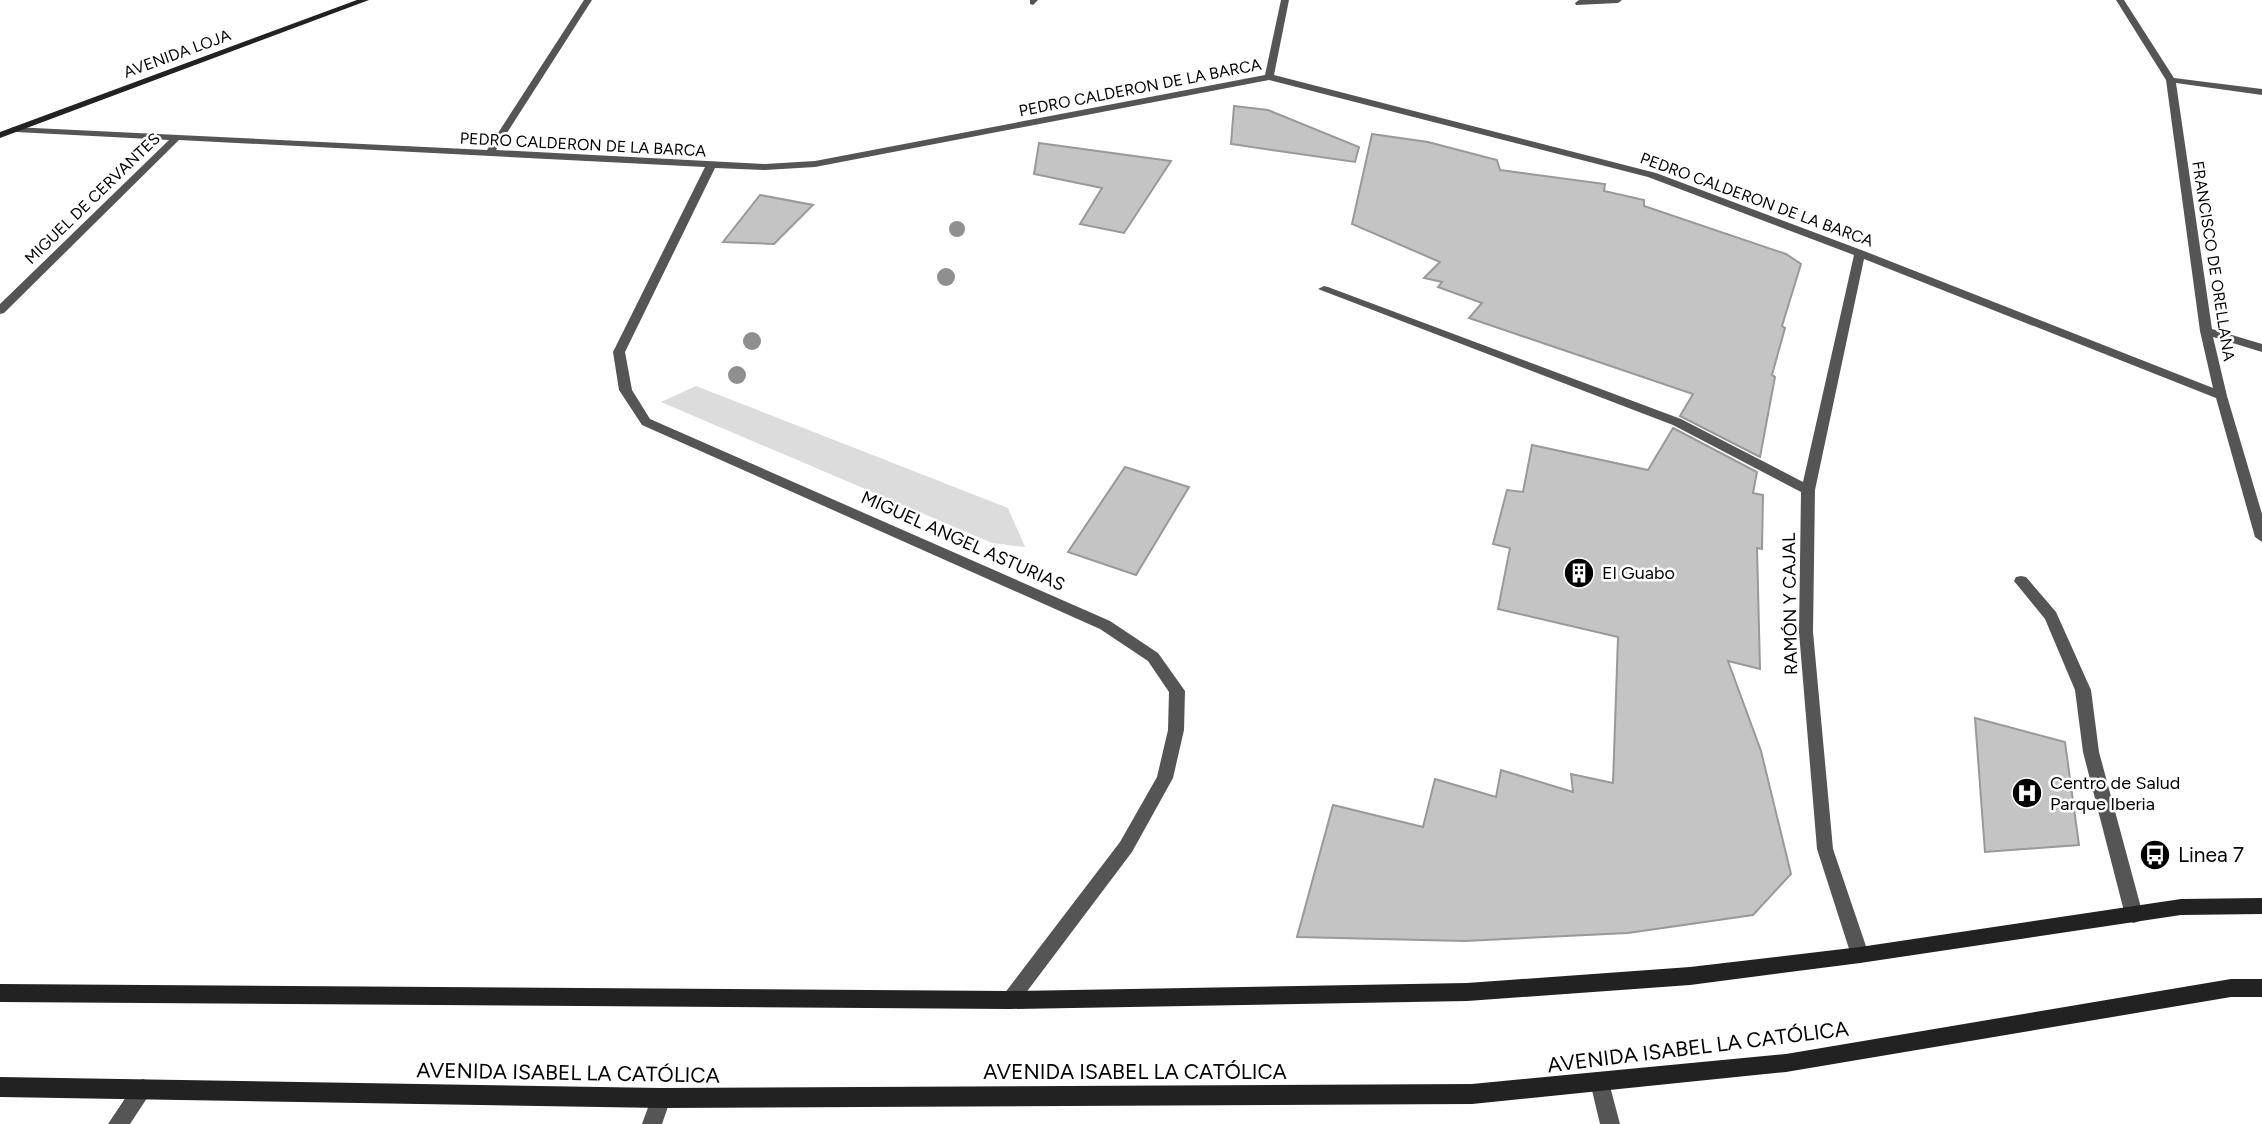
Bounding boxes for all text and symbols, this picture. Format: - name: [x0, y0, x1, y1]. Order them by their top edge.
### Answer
- street label: AVENIDA LOJA: [121, 25, 234, 82]
- street label: PEDRO CALDERON DE LA BARCA: [1017, 55, 1263, 120]
- street label: MIGUEL DE CERVANTES: [21, 129, 164, 268]
- street label: PEDRO CALDERON DE LA BARCA: [459, 129, 707, 160]
- street label: PEDRO CALDERON DE LA BARCA: [1638, 148, 1876, 251]
- street label: FRANCISCO DE ORELLANA: [2188, 160, 2239, 363]
- street label: MIGUEL ANGEL ASTURIAS: [858, 486, 1068, 596]
- street label: RAMÓN Y CAJAL: [1778, 532, 1802, 675]
- building icon: El Guabo: [1562, 556, 1596, 590]
- place label: El Guabo: [1602, 562, 1675, 584]
- place label: Centro de Salud Parque Iberia: [2050, 772, 2180, 815]
- hospital icon: Centro de Salud Parque Iberia: [2010, 776, 2044, 810]
- bus stop icon: Linea 7: [2138, 838, 2172, 872]
- place label: Linea 7: [2178, 842, 2244, 867]
- street label: AVENIDA ISABEL LA CATÓLICA: [1546, 1016, 1850, 1077]
- street label: AVENIDA ISABEL LA CATÓLICA: [416, 1057, 720, 1088]
- street label: AVENIDA ISABEL LA CATÓLICA: [983, 1059, 1287, 1084]

